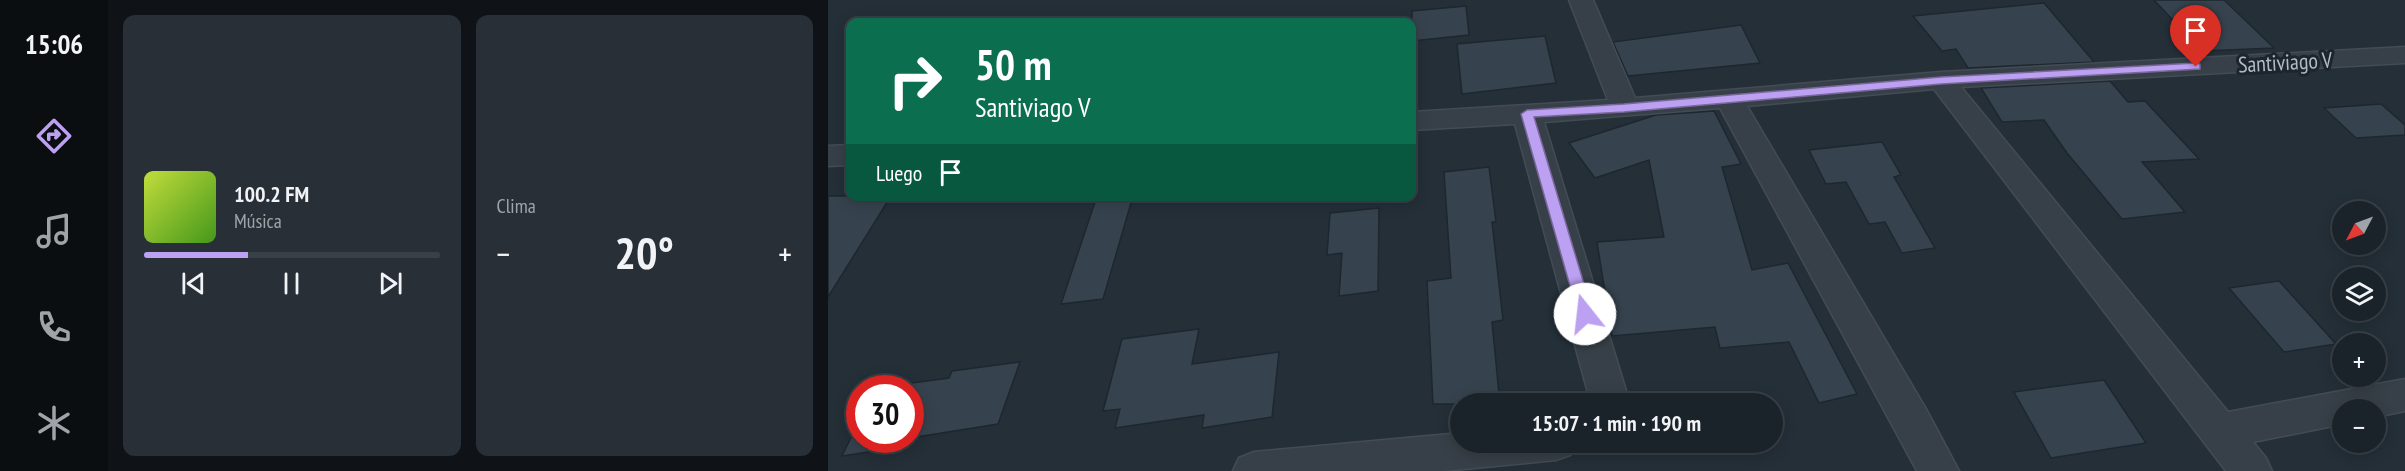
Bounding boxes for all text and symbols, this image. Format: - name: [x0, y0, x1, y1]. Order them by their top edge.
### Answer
- pin: [2170, 5, 2221, 67]
- icon: arrive: [2179, 14, 2212, 47]
- text: 15:06: [25, 27, 83, 61]
- text: 50 m: [975, 37, 1052, 92]
- icon: right: [876, 42, 954, 120]
- street label: Santiviago V: [2237, 46, 2334, 78]
- text: Santiviago V: [975, 90, 1091, 124]
- icon: directions: [33, 115, 75, 157]
- icon: arrive: [934, 156, 967, 189]
- text: Luego: [876, 159, 922, 187]
- text: 100.2 FM: [234, 180, 309, 208]
- text: Clima: [497, 193, 536, 219]
- north arrow: [2332, 201, 2386, 255]
- map controls: [2332, 201, 2386, 453]
- text: Música: [234, 208, 282, 234]
- icon: music: [33, 210, 75, 252]
- text: 20°: [615, 223, 674, 281]
- text: −: [497, 232, 510, 275]
- text: +: [778, 232, 792, 275]
- icon: previous: [177, 267, 210, 300]
- icon: pause: [275, 267, 308, 300]
- icon: next: [374, 267, 407, 300]
- button: layers: [2332, 267, 2386, 321]
- position arrow: [1553, 282, 1617, 346]
- icon: phone: [33, 306, 75, 348]
- button: +: [2332, 333, 2386, 387]
- speed limit sign: 30: [846, 375, 924, 453]
- button: −: [2332, 399, 2386, 453]
- icon: climate: [33, 402, 75, 444]
- text: 15:07 · 1 min · 190 m: [1532, 409, 1701, 437]

